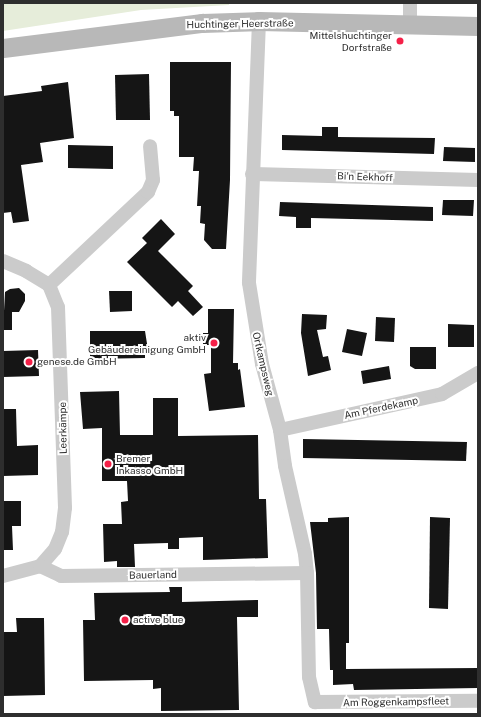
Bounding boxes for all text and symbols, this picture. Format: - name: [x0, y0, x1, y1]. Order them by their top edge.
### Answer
- street label: Huchtinger Heerstraße: [186, 17, 294, 31]
- place label: Mittelshuchtinger Dorfstraße: [310, 29, 392, 52]
- marker: Mittelshuchtinger Dorfstraße: [395, 36, 405, 46]
- street label: Bi'n Eekhoff: [337, 170, 393, 184]
- place label: aktiv Gebäudereinigung GmbH: [88, 331, 206, 354]
- street label: Ortkampsweg: [250, 331, 276, 397]
- marker: aktiv Gebäudereinigung GmbH: [209, 338, 219, 348]
- place label: genese.de GmbH: [37, 356, 117, 368]
- marker: genese.de GmbH: [24, 357, 34, 367]
- street label: Am Pferdekamp: [343, 394, 419, 422]
- street label: Leerkämpe: [57, 402, 69, 454]
- place label: Bremer Inkasso GmbH: [116, 452, 183, 476]
- marker: Bremer Inkasso GmbH: [103, 459, 113, 469]
- street label: Bauerland: [129, 569, 177, 581]
- place label: active blue: [133, 614, 183, 626]
- marker: active blue: [120, 615, 130, 625]
- street label: Am Roggenkampsfleet: [343, 695, 449, 709]

